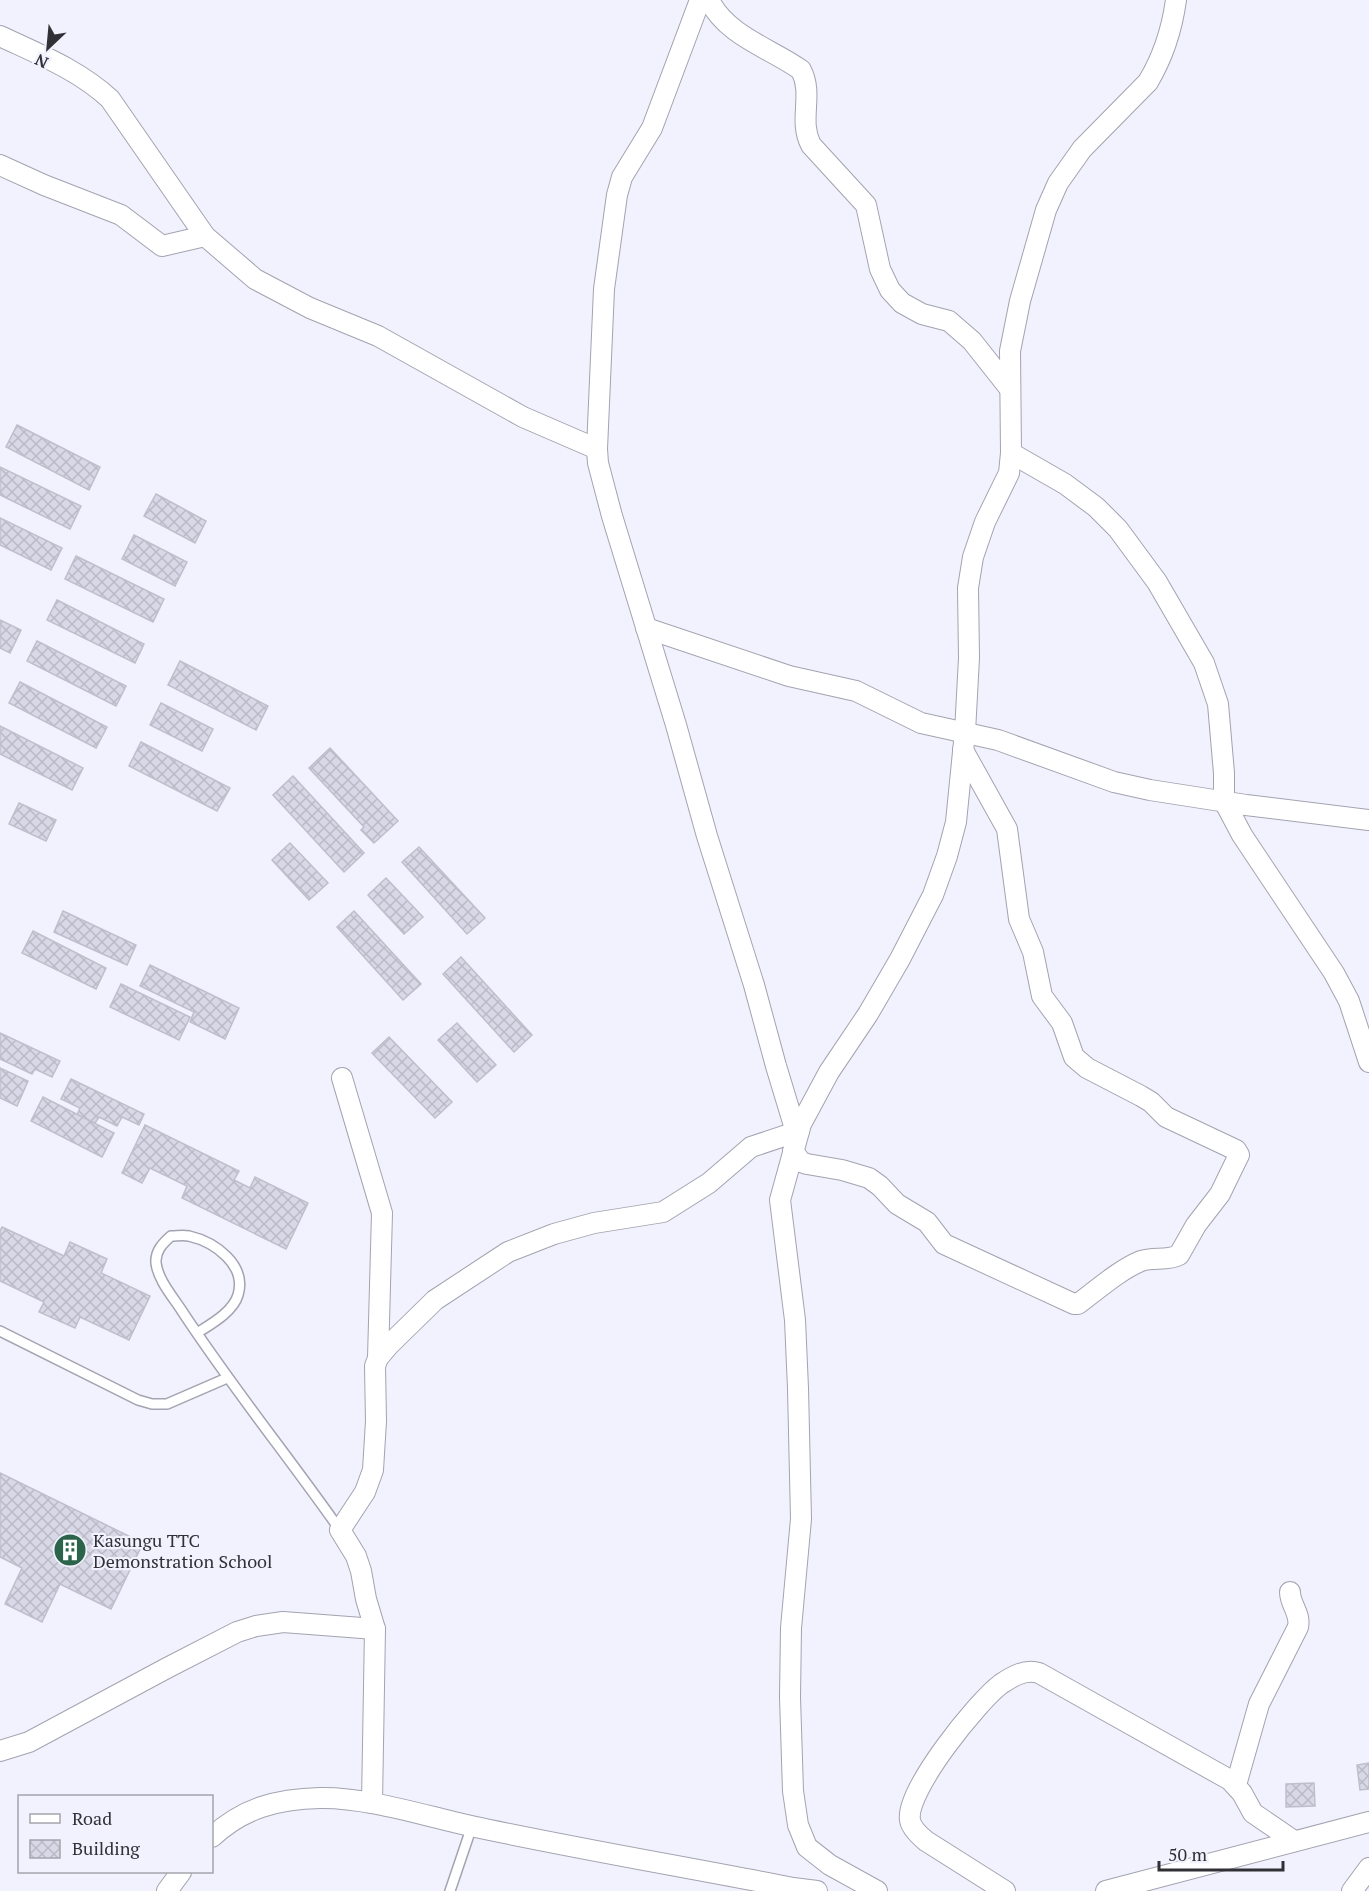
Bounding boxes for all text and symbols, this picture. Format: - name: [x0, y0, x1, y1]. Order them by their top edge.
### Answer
- north arrow: [18, 18, 78, 78]
- text: N: [31, 49, 52, 74]
- place label: Kasungu TTC Demonstration School: [93, 1528, 273, 1573]
- building icon: Kasungu TTC Demonstration School: [52, 1532, 88, 1568]
- legend: [18, 1795, 213, 1873]
- text: Road: [72, 1806, 112, 1830]
- scale bar: [1159, 1834, 1284, 1872]
- text: Building: [72, 1836, 140, 1860]
- text: 50 m: [1168, 1842, 1208, 1866]

